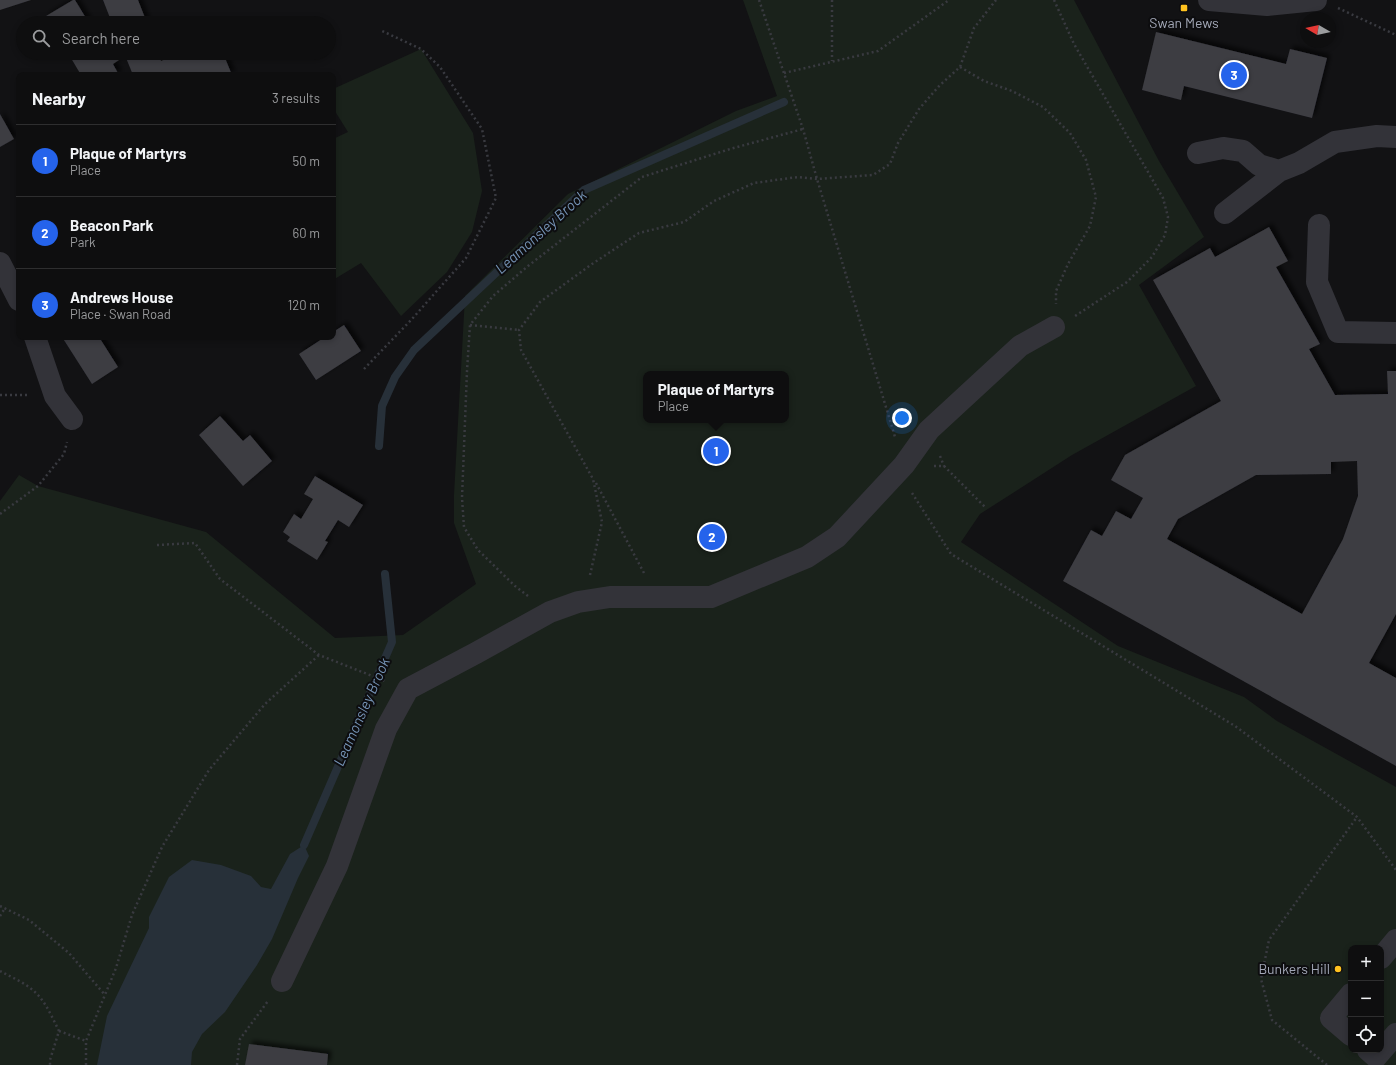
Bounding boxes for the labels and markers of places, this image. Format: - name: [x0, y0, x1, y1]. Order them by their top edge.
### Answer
- marker: Swan Mews: [1179, 3, 1189, 13]
- place label: Swan Mews: [1149, 14, 1219, 31]
- pin: 3: [1221, 60, 1247, 90]
- pin: 1: [703, 436, 729, 466]
- pin: 2: [699, 522, 725, 552]
- place label: Bunkers Hill: [1258, 960, 1330, 977]
- marker: Bunkers Hill: [1333, 964, 1343, 974]

